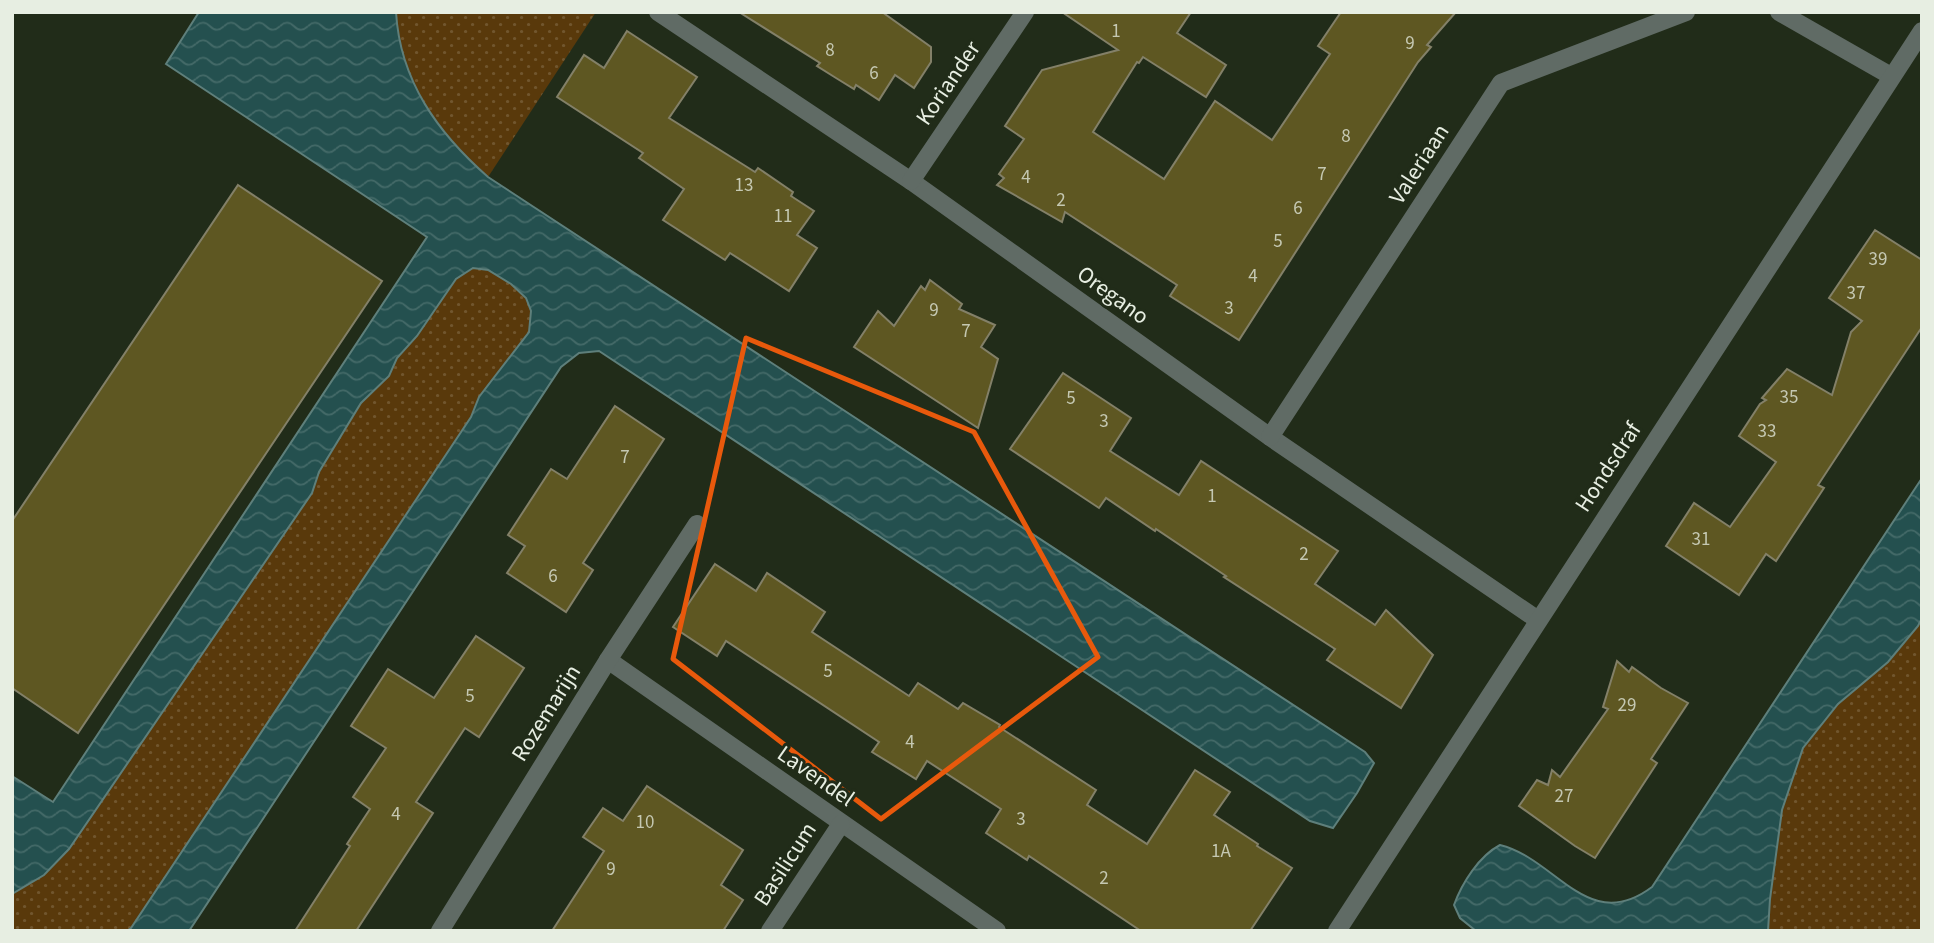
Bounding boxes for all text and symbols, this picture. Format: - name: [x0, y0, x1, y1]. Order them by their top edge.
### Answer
- house number: 1: [1111, 18, 1121, 45]
- house number: 9: [1405, 30, 1415, 57]
- street label: Koriander: [908, 33, 989, 132]
- house number: 8: [825, 37, 835, 64]
- house number: 6: [869, 60, 879, 87]
- street label: Valeriaan: [1381, 117, 1457, 211]
- house number: 8: [1341, 123, 1351, 150]
- house number: 7: [1317, 161, 1327, 188]
- house number: 4: [1021, 164, 1031, 191]
- house number: 13: [735, 172, 753, 199]
- house number: 2: [1056, 187, 1066, 214]
- house number: 6: [1293, 195, 1303, 222]
- house number: 11: [774, 203, 792, 230]
- house number: 5: [1273, 228, 1283, 255]
- house number: 39: [1869, 246, 1887, 273]
- street label: Oregano: [1070, 258, 1156, 332]
- house number: 4: [1248, 263, 1258, 290]
- house number: 37: [1847, 280, 1865, 307]
- house number: 3: [1224, 295, 1234, 322]
- house number: 9: [929, 297, 939, 324]
- house number: 7: [961, 318, 971, 345]
- house number: 35: [1780, 384, 1798, 411]
- house number: 5: [1066, 385, 1076, 412]
- house number: 3: [1099, 408, 1109, 435]
- street label: Hondsdraf: [1567, 415, 1650, 518]
- house number: 33: [1758, 418, 1776, 445]
- house number: 7: [620, 444, 630, 471]
- house number: 1: [1207, 483, 1217, 510]
- house number: 31: [1692, 526, 1710, 553]
- house number: 2: [1299, 541, 1309, 568]
- house number: 6: [548, 563, 558, 590]
- street label: Rozemarijn: [503, 658, 589, 768]
- house number: 5: [823, 658, 833, 685]
- house number: 5: [465, 683, 475, 710]
- house number: 29: [1618, 692, 1636, 719]
- house number: 4: [905, 729, 915, 756]
- street label: Lavendel: [771, 737, 861, 815]
- house number: 27: [1555, 783, 1573, 810]
- house number: 4: [391, 801, 401, 828]
- house number: 3: [1016, 806, 1026, 833]
- house number: 10: [636, 809, 654, 836]
- street label: Basilicum: [746, 816, 824, 912]
- house number: 1A: [1211, 838, 1232, 865]
- house number: 9: [606, 856, 616, 883]
- house number: 2: [1099, 865, 1109, 892]

